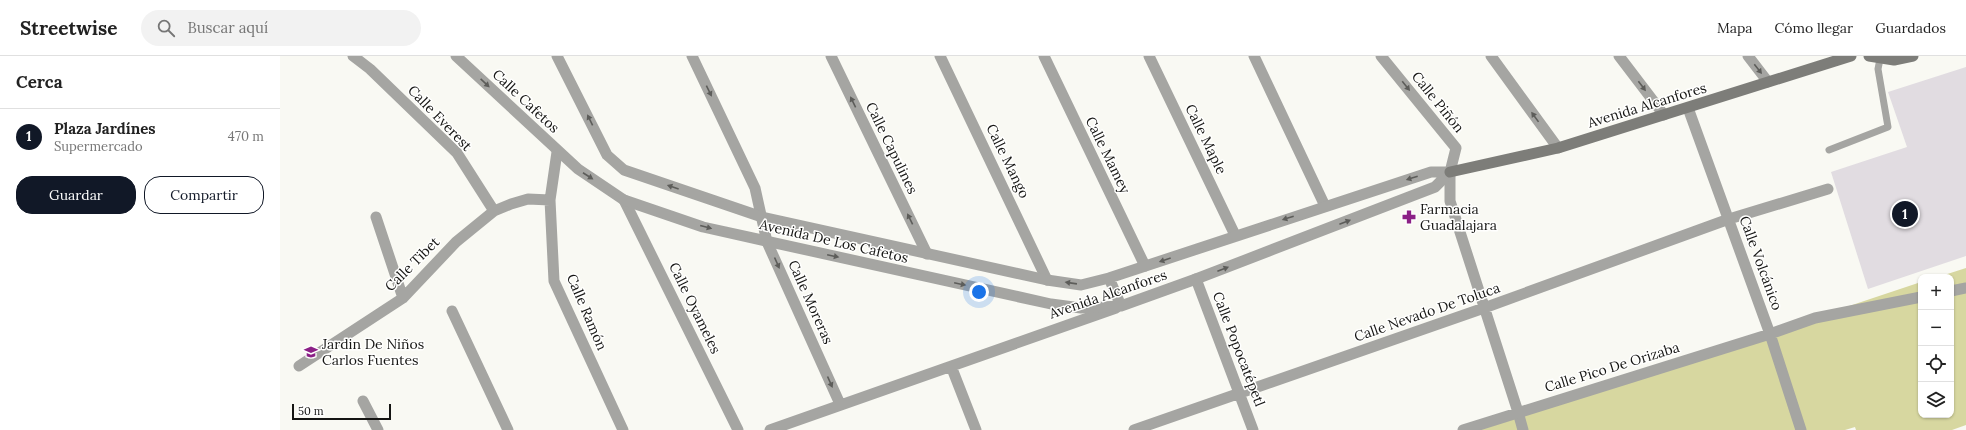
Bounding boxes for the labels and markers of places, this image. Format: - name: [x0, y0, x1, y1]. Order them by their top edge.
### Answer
- pin: 1: [1892, 199, 1918, 229]
- place label: Farmacia Guadalajara: [1420, 200, 1497, 234]
- pharmacy icon: Farmacia Guadalajara: [1401, 209, 1417, 225]
- place label: Jardin De Niños Carlos Fuentes: [321, 335, 424, 369]
- school or university icon: Jardin De Niños Carlos Fuentes: [303, 344, 319, 360]

